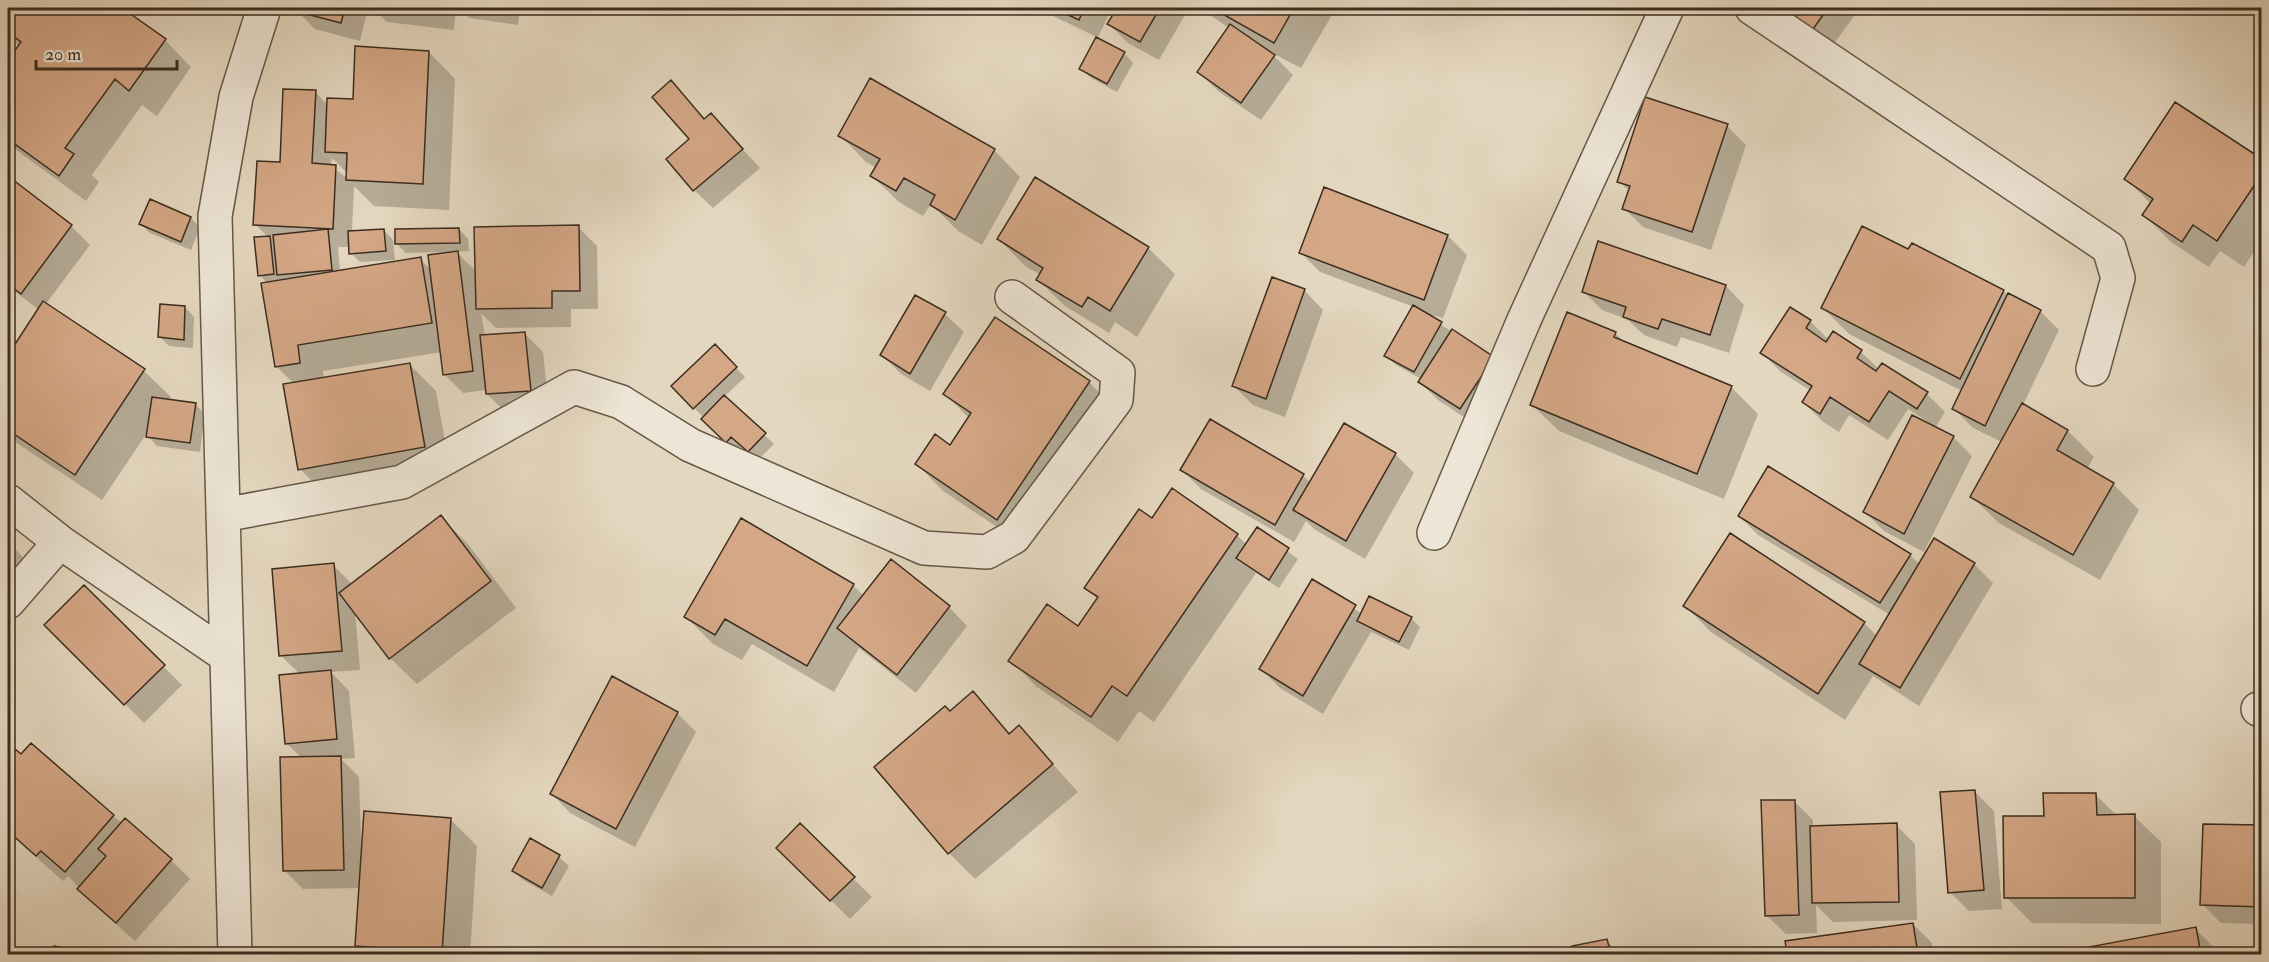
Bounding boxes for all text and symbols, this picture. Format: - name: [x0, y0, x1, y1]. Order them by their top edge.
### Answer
- scale bar: [36, 33, 177, 71]
- text: 20 m: [45, 43, 81, 66]

